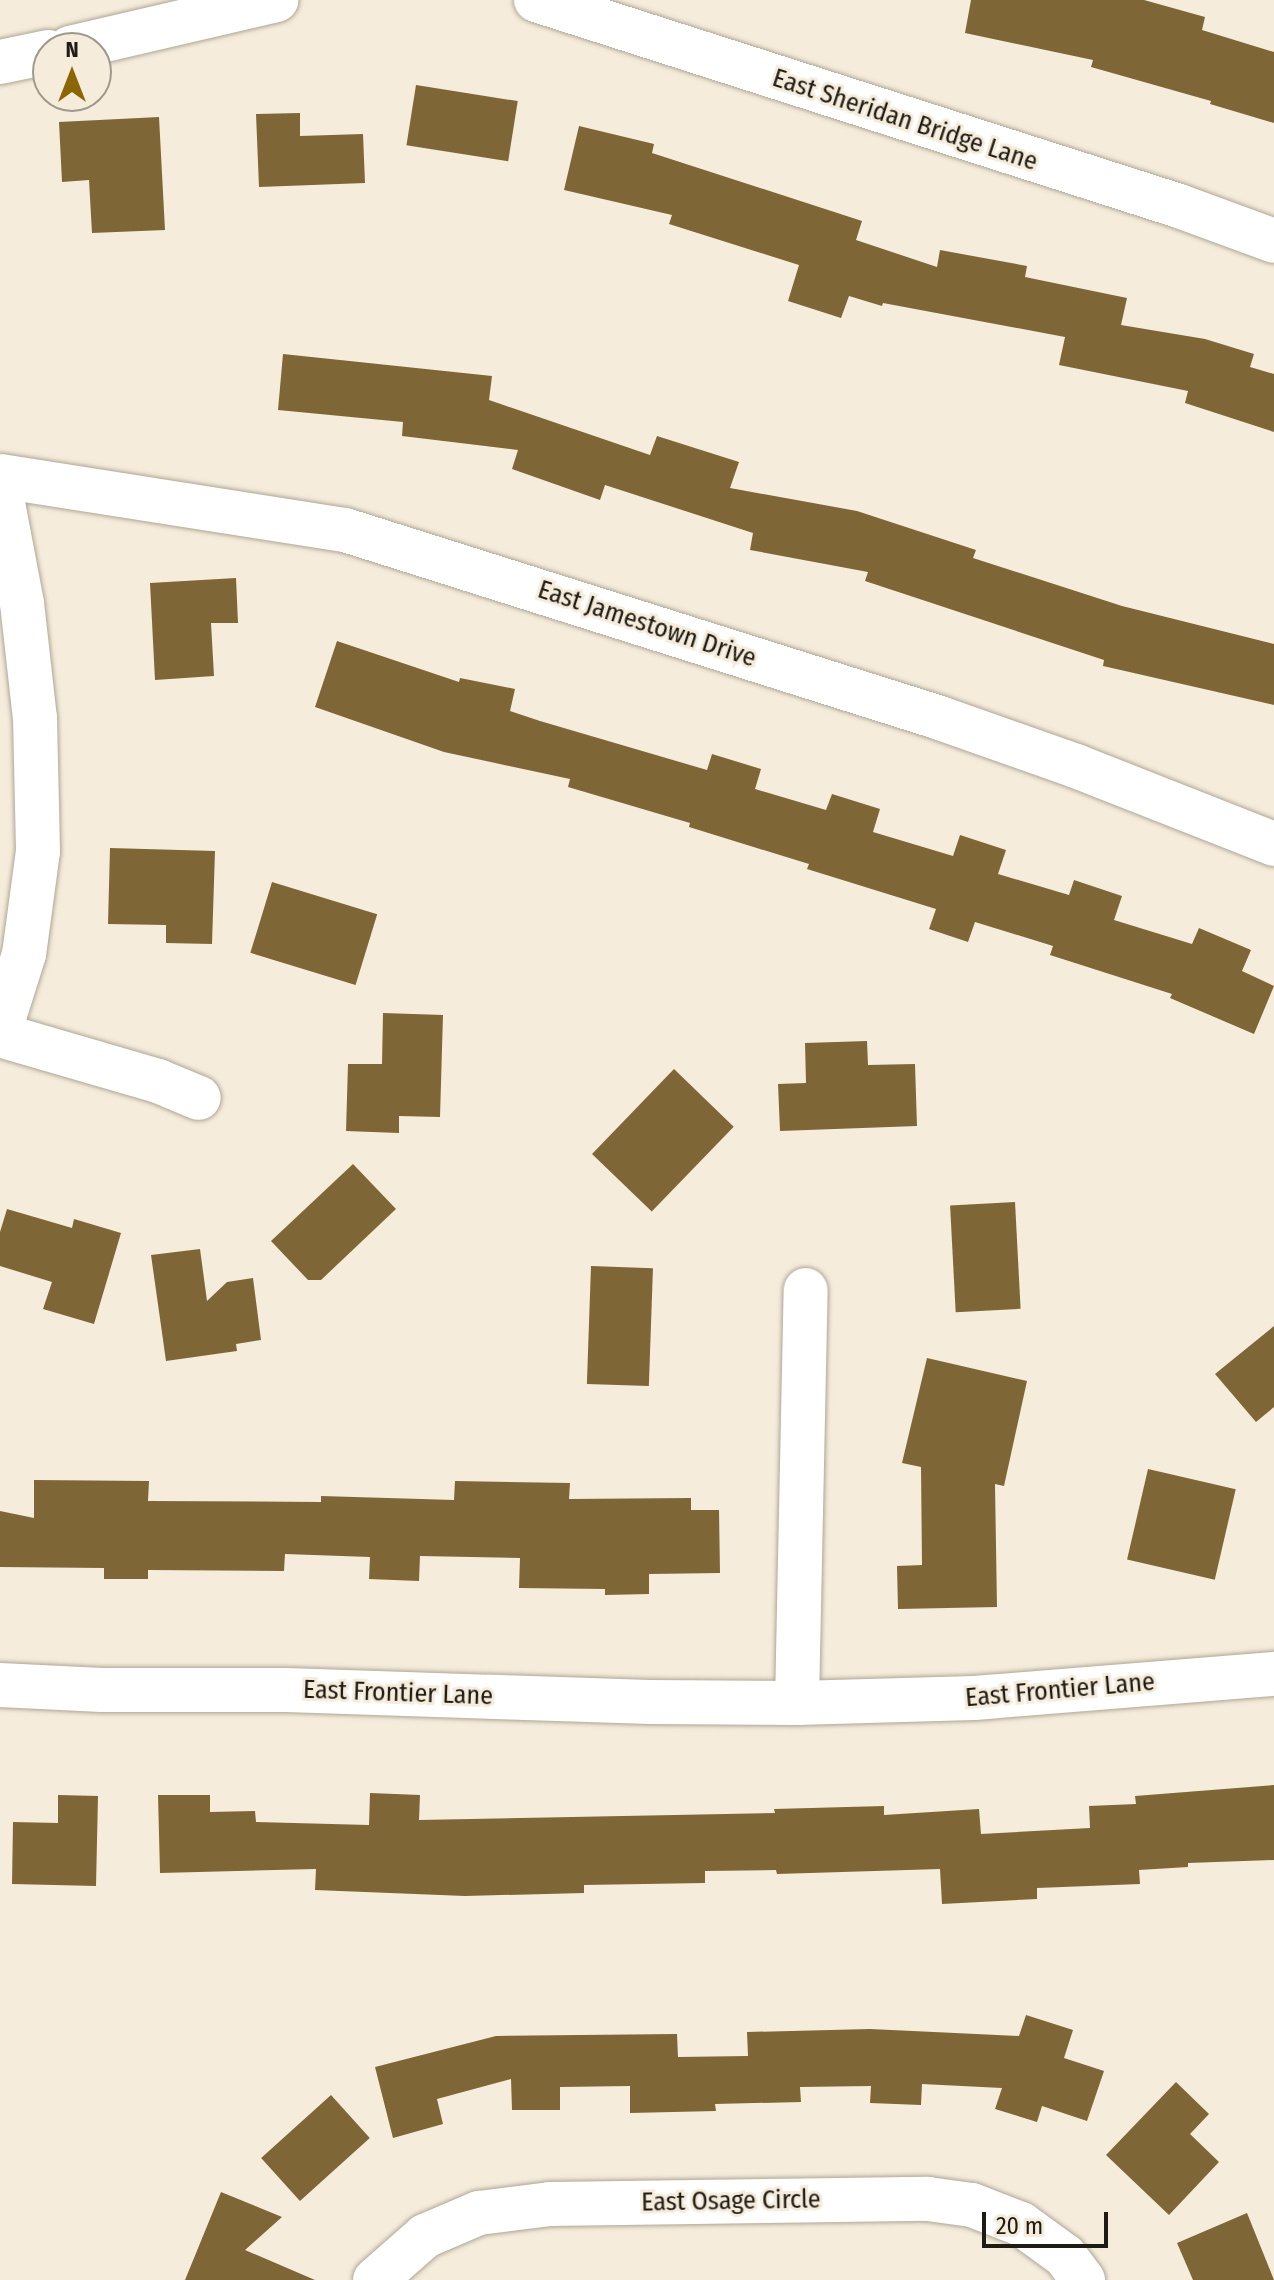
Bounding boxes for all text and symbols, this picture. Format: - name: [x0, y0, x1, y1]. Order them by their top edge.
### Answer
- north arrow: [32, 32, 112, 112]
- text: N: [65, 36, 79, 63]
- street label: East Sheridan Bridge Lane: [769, 62, 1041, 178]
- street label: East Jamestown Drive: [534, 574, 760, 674]
- street label: East Frontier Lane: [964, 1666, 1156, 1714]
- street label: East Frontier Lane: [302, 1674, 494, 1712]
- street label: East Osage Circle: [641, 2184, 821, 2218]
- scale bar: [986, 2196, 1112, 2246]
- text: 20 m: [996, 2212, 1043, 2240]

